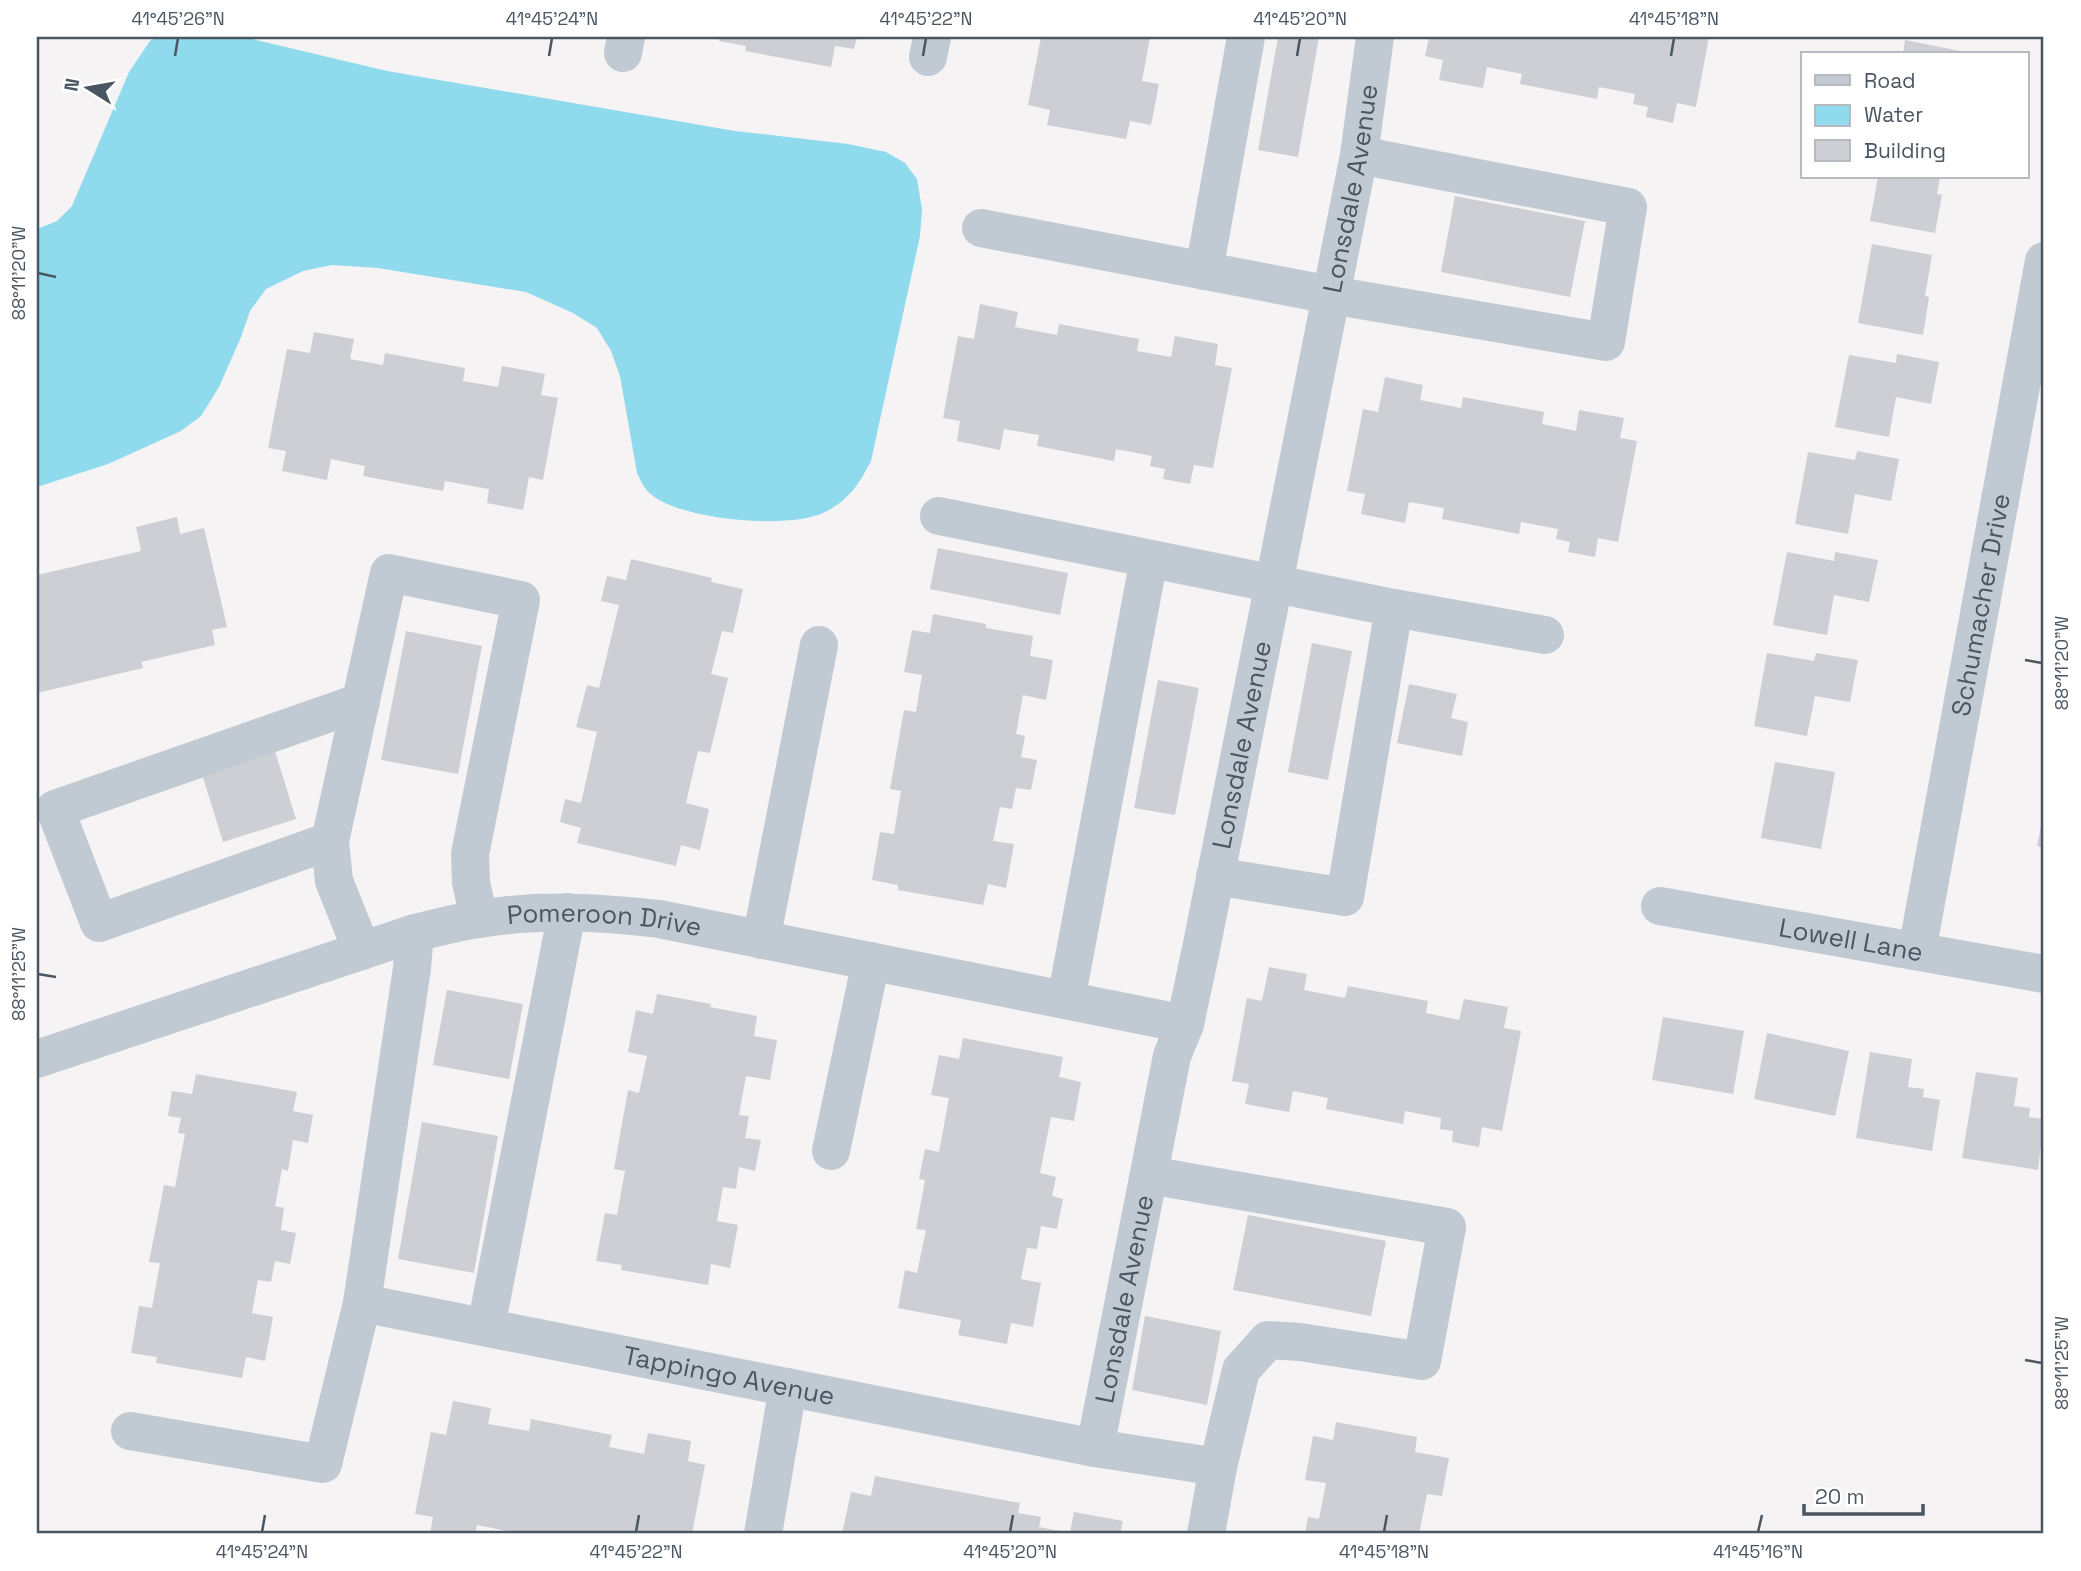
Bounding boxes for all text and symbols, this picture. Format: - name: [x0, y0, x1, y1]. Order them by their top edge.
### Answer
- text: 41°45'26"N: [131, 7, 225, 30]
- text: 41°45'24"N: [506, 7, 598, 30]
- text: 41°45'22"N: [879, 7, 973, 30]
- text: 41°45'20"N: [1253, 7, 1347, 30]
- text: 41°45'18"N: [1629, 7, 1719, 30]
- north arrow: [52, 52, 122, 122]
- legend: [1801, 52, 2028, 178]
- text: Road: [1864, 67, 1916, 94]
- text: N: [58, 76, 85, 93]
- street label: Lonsdale Avenue: [1315, 82, 1385, 296]
- text: Water: [1864, 101, 1923, 128]
- text: Building: [1864, 137, 1946, 164]
- text: 88°11'20"W: [7, 225, 30, 320]
- street label: Schumacher Drive: [1944, 491, 2018, 719]
- text: 88°11'20"W: [2050, 615, 2073, 710]
- street label: Lonsdale Avenue: [1204, 638, 1279, 852]
- street label: Pomeroon Drive: [506, 895, 705, 944]
- street label: Lowell Lane: [1776, 910, 1926, 969]
- text: 88°11'25"W: [7, 927, 30, 1021]
- street label: Lonsdale Avenue: [1087, 1192, 1161, 1406]
- text: 88°11'25"W: [2050, 1316, 2073, 1410]
- street label: Tappingo Avenue: [620, 1338, 838, 1413]
- scale bar: [1804, 1473, 1924, 1517]
- text: 20 m: [1815, 1483, 1865, 1510]
- text: 41°45'24"N: [216, 1540, 308, 1563]
- text: 41°45'22"N: [589, 1540, 683, 1563]
- text: 41°45'20"N: [963, 1540, 1057, 1563]
- text: 41°45'18"N: [1339, 1540, 1429, 1563]
- text: 41°45'16"N: [1713, 1540, 1803, 1563]

